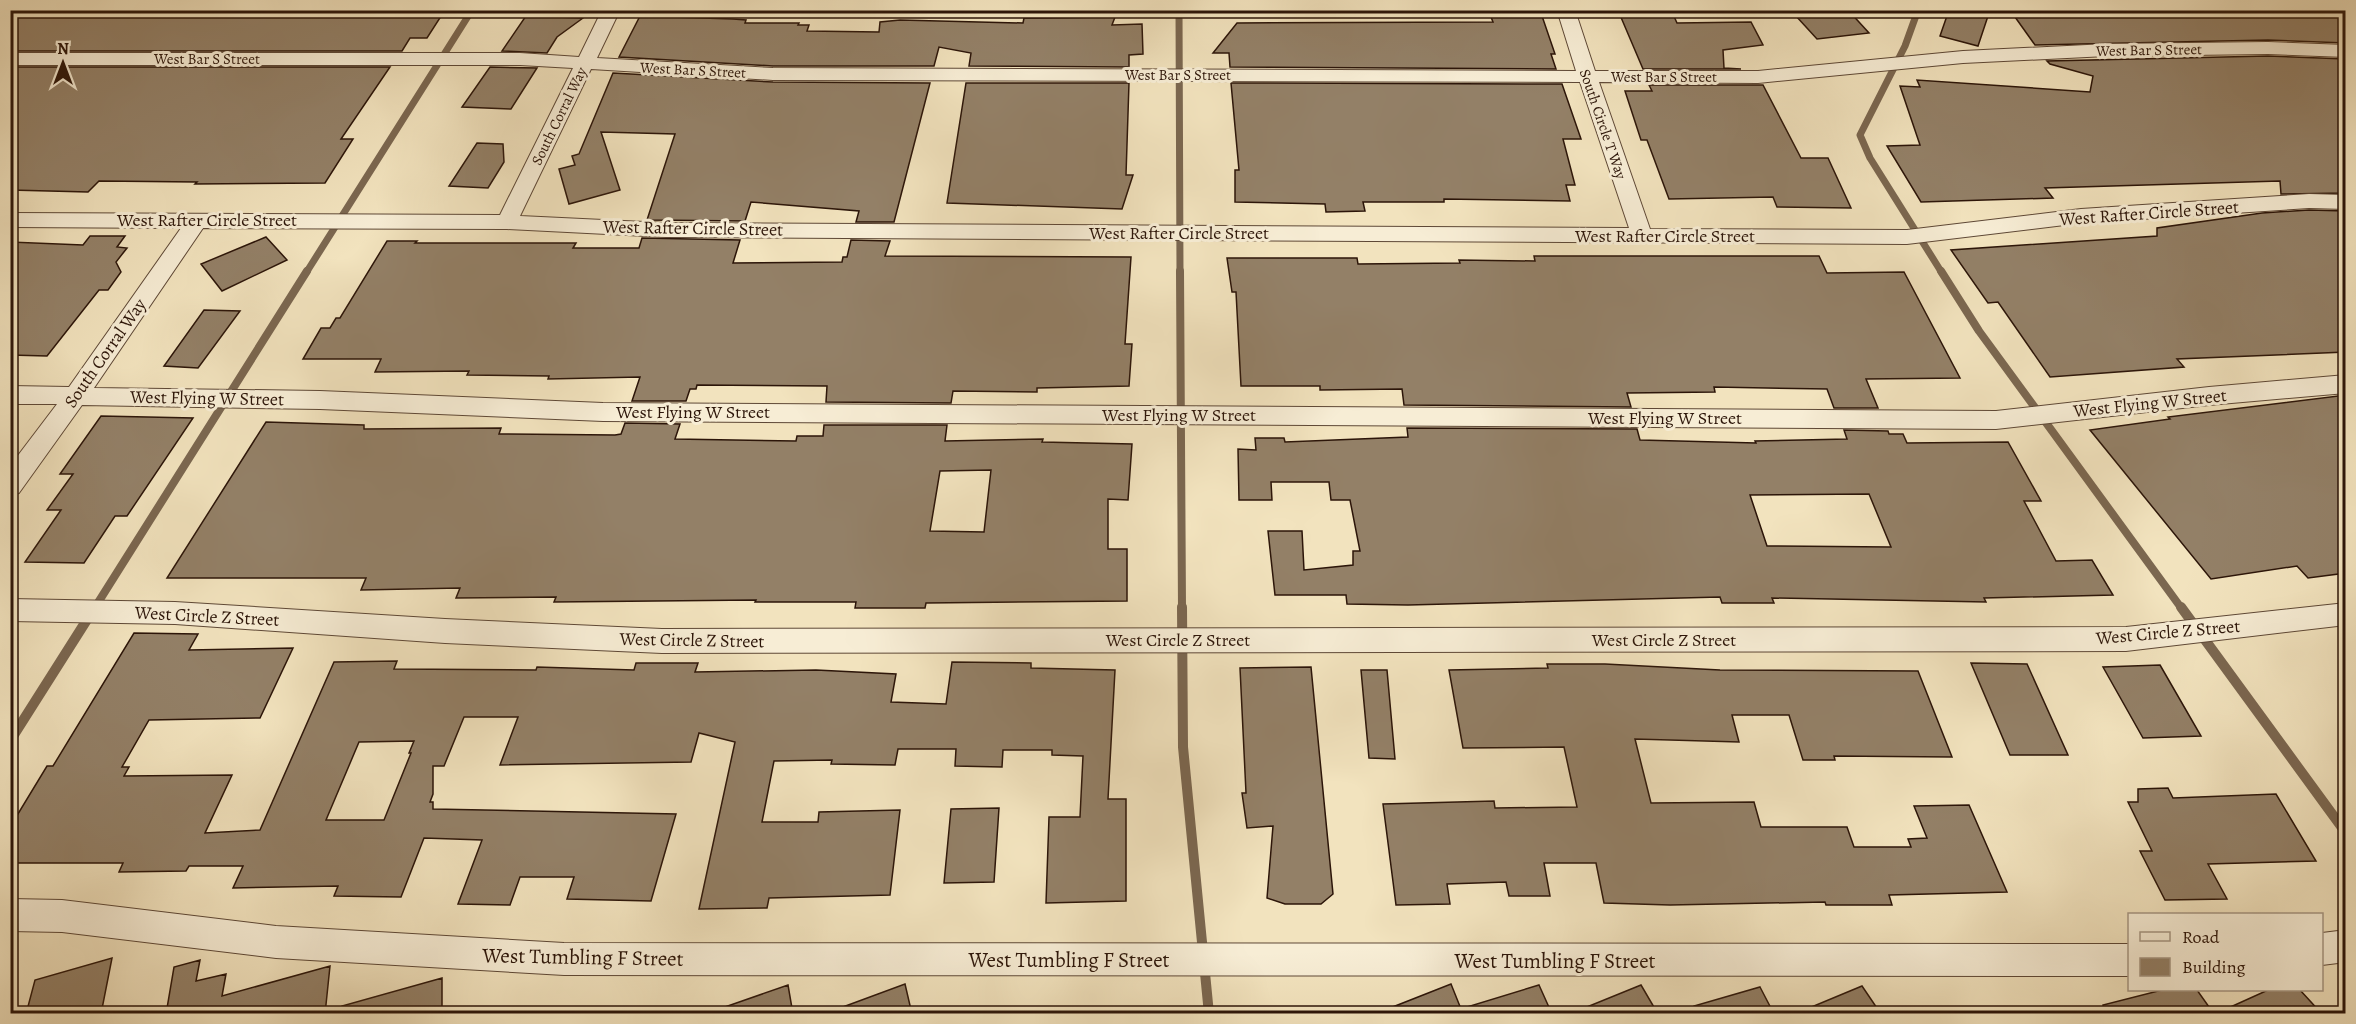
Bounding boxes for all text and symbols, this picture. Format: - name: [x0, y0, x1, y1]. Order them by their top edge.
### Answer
- north arrow: [33, 33, 93, 93]
- text: N: [57, 38, 69, 60]
- street label: West Bar S Street: [2095, 39, 2202, 61]
- street label: West Bar S Street: [153, 49, 260, 69]
- street label: West Bar S Street: [639, 57, 746, 83]
- street label: South Corral Way: [527, 63, 592, 168]
- street label: West Bar S Street: [1124, 65, 1231, 85]
- street label: South Circle T Way: [1575, 66, 1631, 182]
- street label: West Bar S Street: [1610, 67, 1717, 87]
- street label: West Rafter Circle Street: [2057, 195, 2240, 231]
- street label: West Rafter Circle Street: [116, 208, 297, 232]
- street label: West Rafter Circle Street: [602, 214, 783, 242]
- street label: West Rafter Circle Street: [1088, 221, 1269, 245]
- street label: West Rafter Circle Street: [1574, 224, 1755, 248]
- street label: South Corral Way: [58, 293, 152, 412]
- street label: West Flying W Street: [2071, 383, 2228, 423]
- street label: West Flying W Street: [129, 385, 284, 411]
- street label: West Flying W Street: [615, 400, 770, 424]
- street label: West Flying W Street: [1101, 403, 1256, 427]
- street label: West Flying W Street: [1587, 406, 1742, 430]
- street label: West Circle Z Street: [133, 600, 280, 632]
- street label: West Circle Z Street: [2094, 614, 2241, 650]
- street label: West Circle Z Street: [618, 627, 765, 653]
- street label: West Circle Z Street: [1105, 628, 1250, 652]
- street label: West Circle Z Street: [1591, 628, 1736, 652]
- legend: [2128, 913, 2323, 991]
- text: Road: [2182, 925, 2220, 949]
- street label: West Tumbling F Street: [481, 941, 684, 973]
- street label: West Tumbling F Street: [967, 946, 1170, 974]
- street label: West Tumbling F Street: [1453, 947, 1656, 975]
- text: Building: [2182, 955, 2246, 979]

